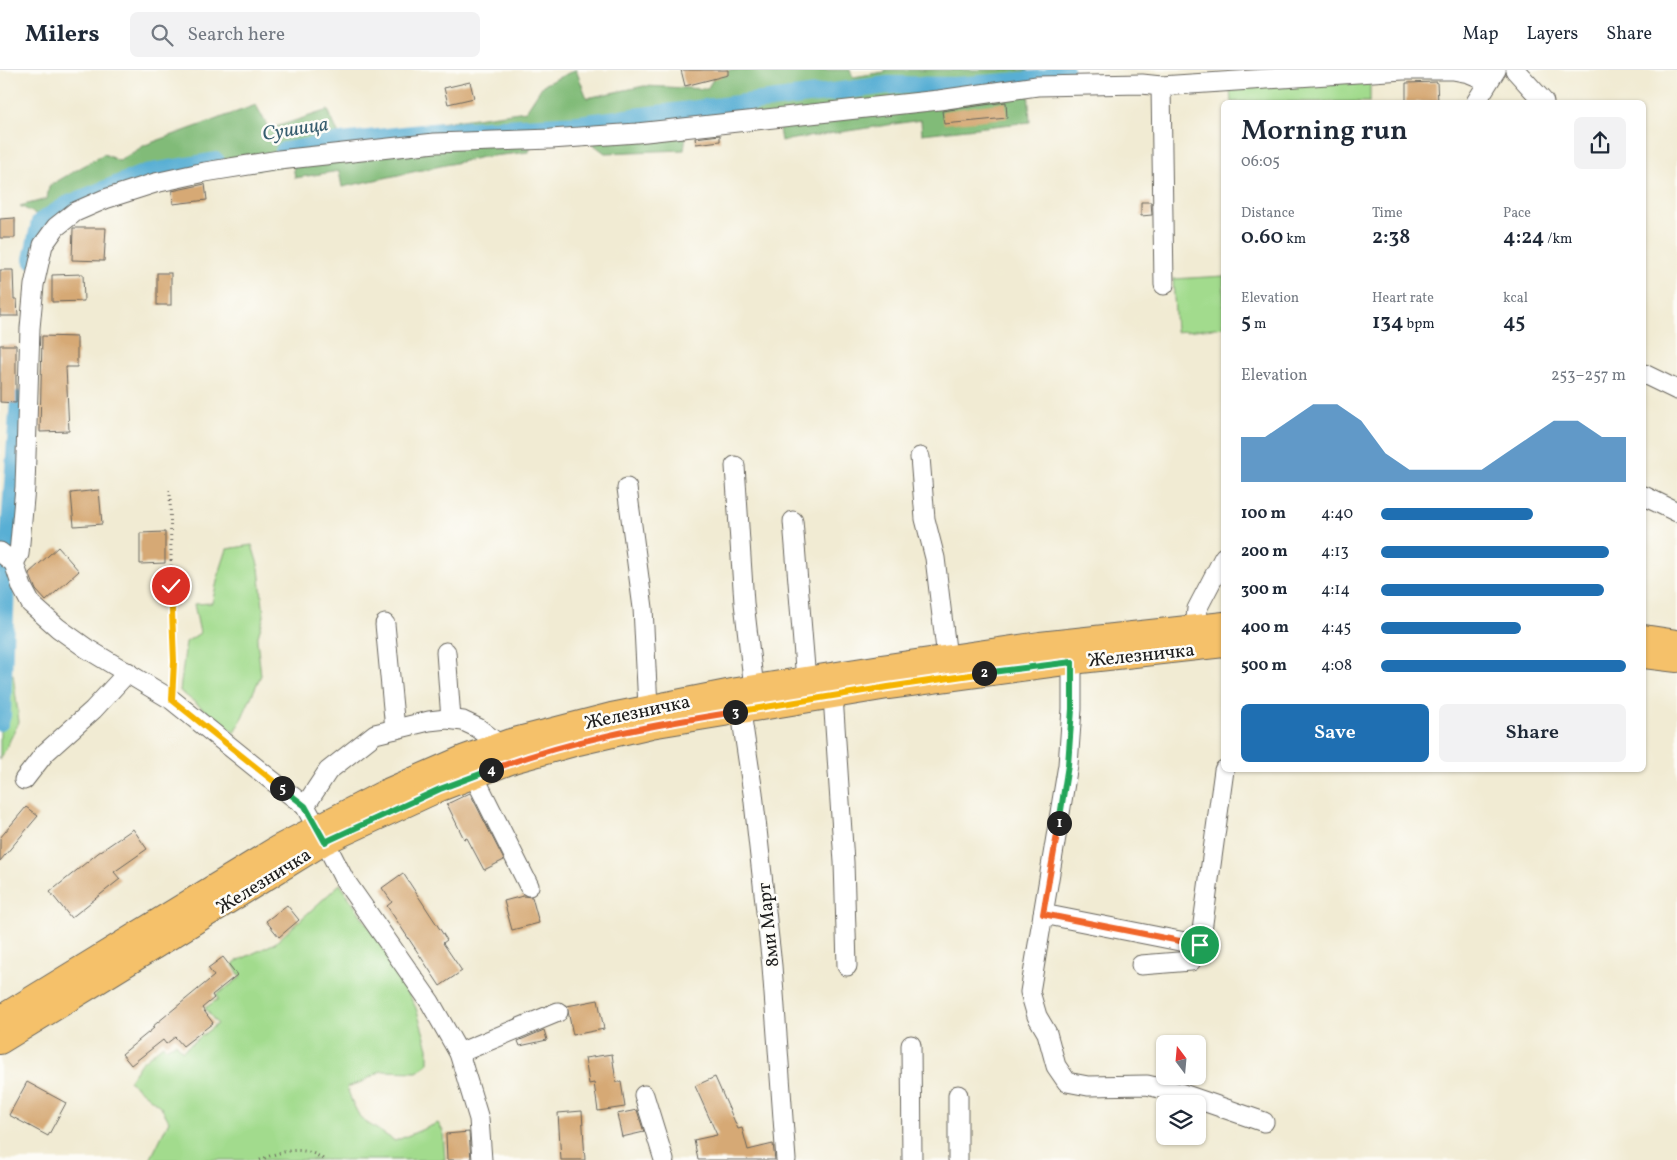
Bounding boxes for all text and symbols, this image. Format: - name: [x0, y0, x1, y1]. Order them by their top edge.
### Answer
- search box: [130, 12, 480, 57]
- text: Milers: [25, 18, 100, 52]
- icon: search: [148, 21, 176, 49]
- text: Search here: [188, 22, 285, 48]
- text: Map: [1462, 22, 1498, 47]
- text: Layers: [1526, 22, 1578, 47]
- text: Share: [1606, 22, 1652, 47]
- water label: Сушица: [260, 111, 330, 149]
- text: Morning run: [1241, 112, 1408, 151]
- button: share: [1574, 117, 1626, 169]
- text: 06:05: [1241, 151, 1280, 173]
- text: Distance: [1241, 204, 1295, 223]
- text: Time: [1372, 204, 1403, 223]
- text: Pace: [1503, 204, 1531, 223]
- text: 0.60: [1241, 223, 1283, 252]
- text: 2:38: [1372, 223, 1411, 252]
- text: 4:24: [1503, 223, 1545, 252]
- text: km: [1283, 230, 1306, 249]
- text: /km: [1545, 230, 1572, 249]
- text: Elevation: [1241, 289, 1299, 308]
- text: Heart rate: [1372, 289, 1434, 308]
- text: kcal: [1503, 289, 1528, 308]
- text: 5: [1241, 308, 1251, 337]
- text: 134: [1372, 308, 1404, 337]
- text: 45: [1503, 308, 1525, 337]
- text: m: [1251, 315, 1266, 334]
- text: bpm: [1404, 315, 1435, 334]
- text: Elevation: [1241, 365, 1308, 387]
- text: 253–257 m: [1551, 365, 1626, 387]
- text: 100 m: [1241, 503, 1286, 525]
- text: 4:40: [1321, 503, 1353, 525]
- text: 200 m: [1241, 541, 1288, 563]
- text: 4:13: [1321, 541, 1349, 563]
- pin: [150, 565, 192, 607]
- icon: check: [157, 572, 185, 600]
- text: 300 m: [1241, 579, 1287, 601]
- text: 4:14: [1321, 579, 1350, 601]
- text: 400 m: [1241, 617, 1289, 639]
- text: 4:45: [1321, 617, 1351, 639]
- street label: Железничка: [1087, 637, 1196, 675]
- text: 500 m: [1241, 655, 1287, 677]
- text: 4:08: [1321, 655, 1352, 677]
- pin: 2: [972, 660, 996, 686]
- text: 2: [981, 664, 988, 683]
- street label: Железничка: [582, 689, 693, 737]
- pin: 3: [722, 700, 748, 724]
- text: 3: [732, 703, 739, 722]
- button: Save: [1241, 704, 1429, 762]
- button: Share: [1439, 704, 1626, 762]
- pin: 4: [478, 758, 504, 782]
- text: 4: [487, 761, 496, 780]
- pin: 5: [270, 776, 294, 800]
- text: 5: [279, 779, 286, 798]
- pin: 1: [1046, 810, 1072, 836]
- text: 1: [1057, 814, 1062, 833]
- street label: Железничка: [212, 842, 316, 921]
- street label: 8ми Март: [752, 881, 786, 968]
- pin: [1179, 924, 1221, 966]
- icon: arrive: [1186, 931, 1214, 959]
- north arrow: [1156, 1035, 1206, 1085]
- map controls: [1156, 1035, 1206, 1145]
- button: layers: [1156, 1095, 1206, 1145]

